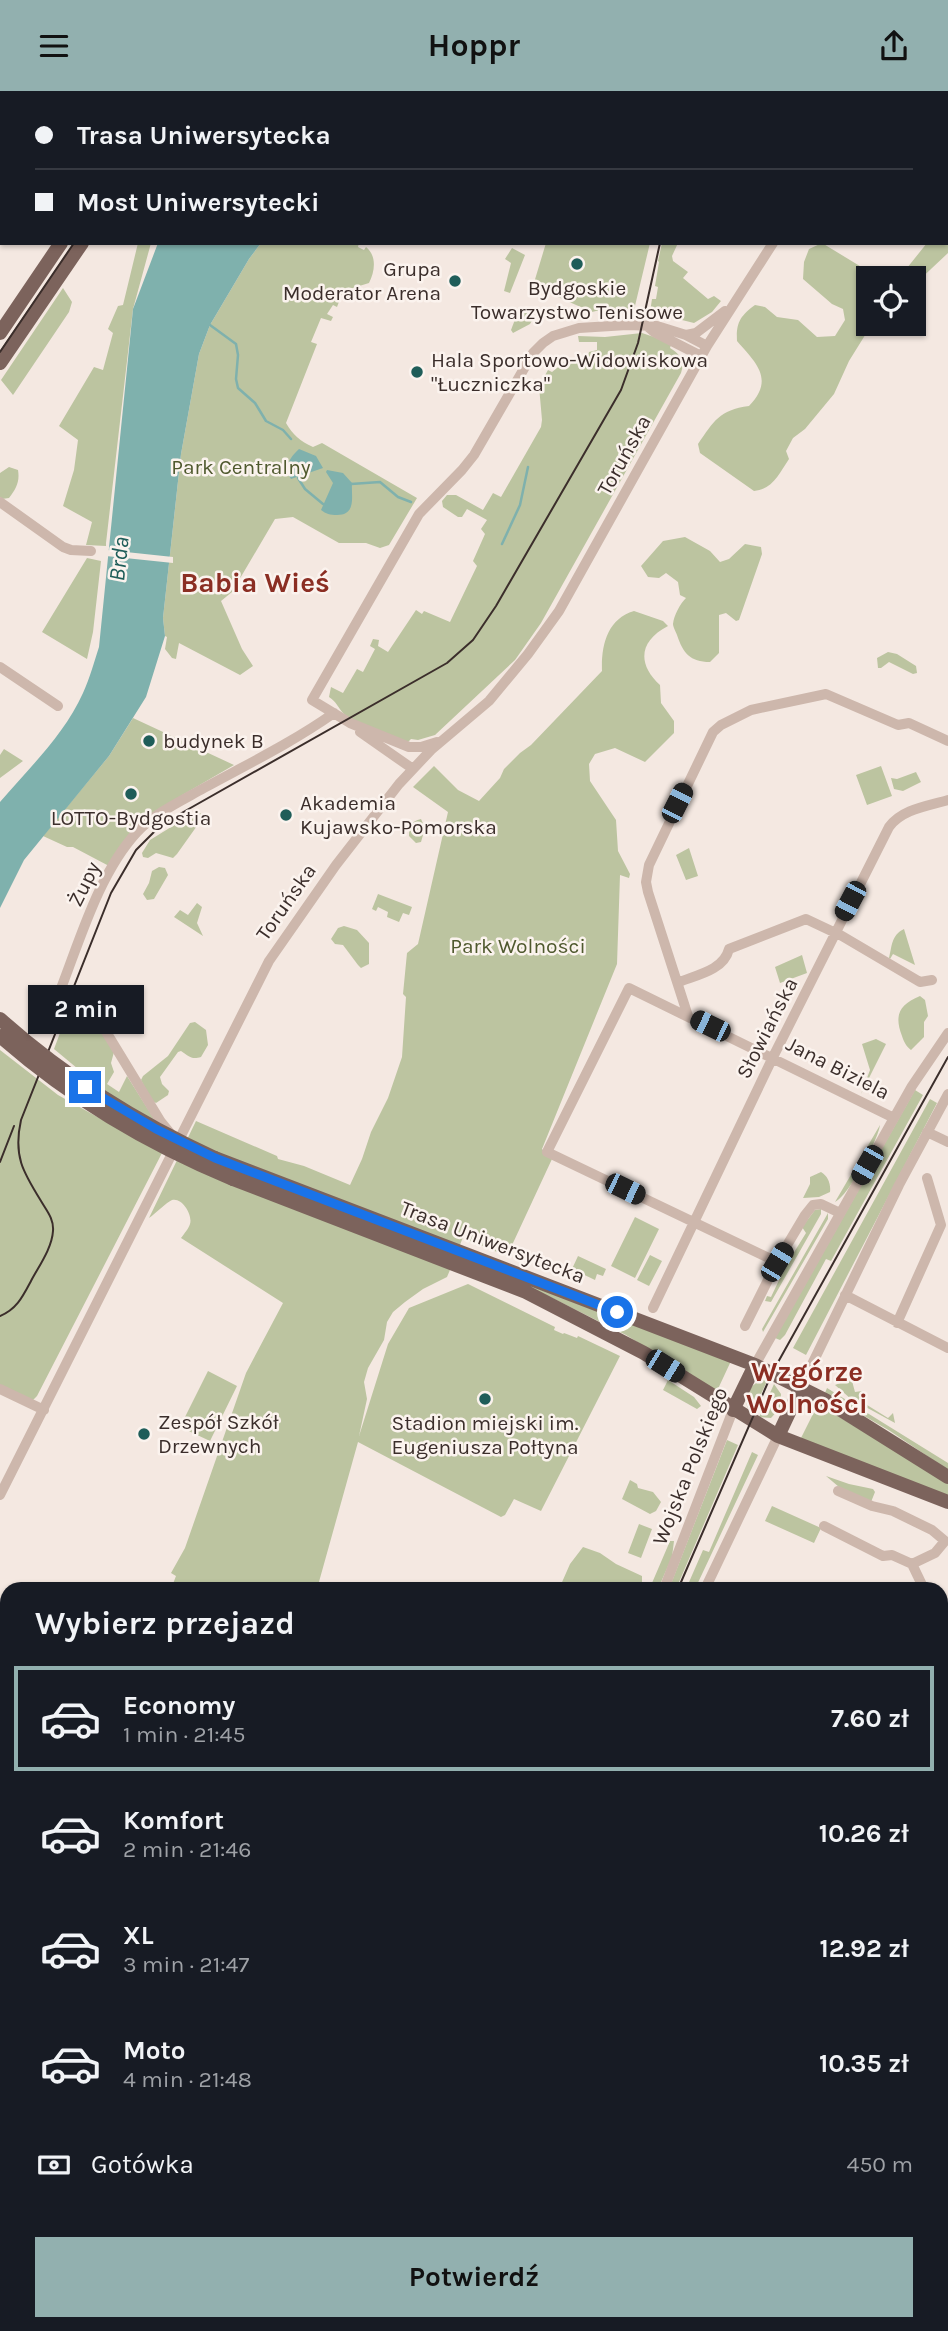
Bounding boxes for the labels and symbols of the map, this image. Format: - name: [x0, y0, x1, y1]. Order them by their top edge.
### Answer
- marker: Bydgoskie Towarzystwo Tenisowe: [569, 256, 585, 272]
- place label: Grupa Moderator Arena: [283, 257, 441, 305]
- marker: Grupa Moderator Arena: [447, 273, 463, 289]
- place label: Bydgoskie Towarzystwo Tenisowe: [471, 276, 683, 324]
- place label: Hala Sportowo-Widowiskowa "Łuczniczka": [431, 348, 708, 396]
- marker: Hala Sportowo-Widowiskowa "Łuczniczka": [409, 364, 425, 380]
- street label: Toruńska: [592, 411, 656, 499]
- park label: Park Centralny: [171, 455, 311, 479]
- water label: Brda: [103, 535, 135, 583]
- district label: Babia Wieś: [180, 566, 330, 599]
- place label: budynek B: [163, 729, 264, 753]
- marker: budynek B: [141, 733, 157, 749]
- car: [659, 780, 696, 826]
- marker: LOTTO-Bydgostia: [123, 786, 139, 802]
- place label: Akademia Kujawsko-Pomorska: [300, 791, 497, 839]
- place label: LOTTO-Bydgostia: [51, 806, 211, 830]
- marker: Akademia Kujawsko-Pomorska: [278, 807, 294, 823]
- street label: Żupy: [63, 857, 105, 910]
- street label: Toruńska: [251, 859, 321, 945]
- car: [831, 878, 870, 924]
- park label: Park Wolności: [450, 934, 586, 958]
- street label: Słowiańska: [731, 973, 803, 1083]
- callout: 2 min: [27, 985, 143, 1035]
- car: [687, 1007, 734, 1045]
- street label: Jana Biziela: [782, 1032, 894, 1104]
- route end: [69, 1071, 101, 1103]
- car: [848, 1142, 887, 1188]
- car: [602, 1170, 649, 1208]
- street label: Trasa Uniwersytecka: [398, 1196, 588, 1288]
- car: [758, 1239, 797, 1285]
- route start: [601, 1296, 633, 1328]
- car: [642, 1346, 689, 1386]
- district label: Wzgórze Wolności: [746, 1355, 868, 1420]
- street label: Wojska Polskiego: [647, 1384, 733, 1548]
- marker: Stadion miejski im. Eugeniusza Połtyna: [477, 1391, 493, 1407]
- place label: Zespół Szkół Drzewnych: [158, 1410, 279, 1458]
- place label: Stadion miejski im. Eugeniusza Połtyna: [391, 1411, 579, 1459]
- marker: Zespół Szkół Drzewnych: [136, 1426, 152, 1442]

